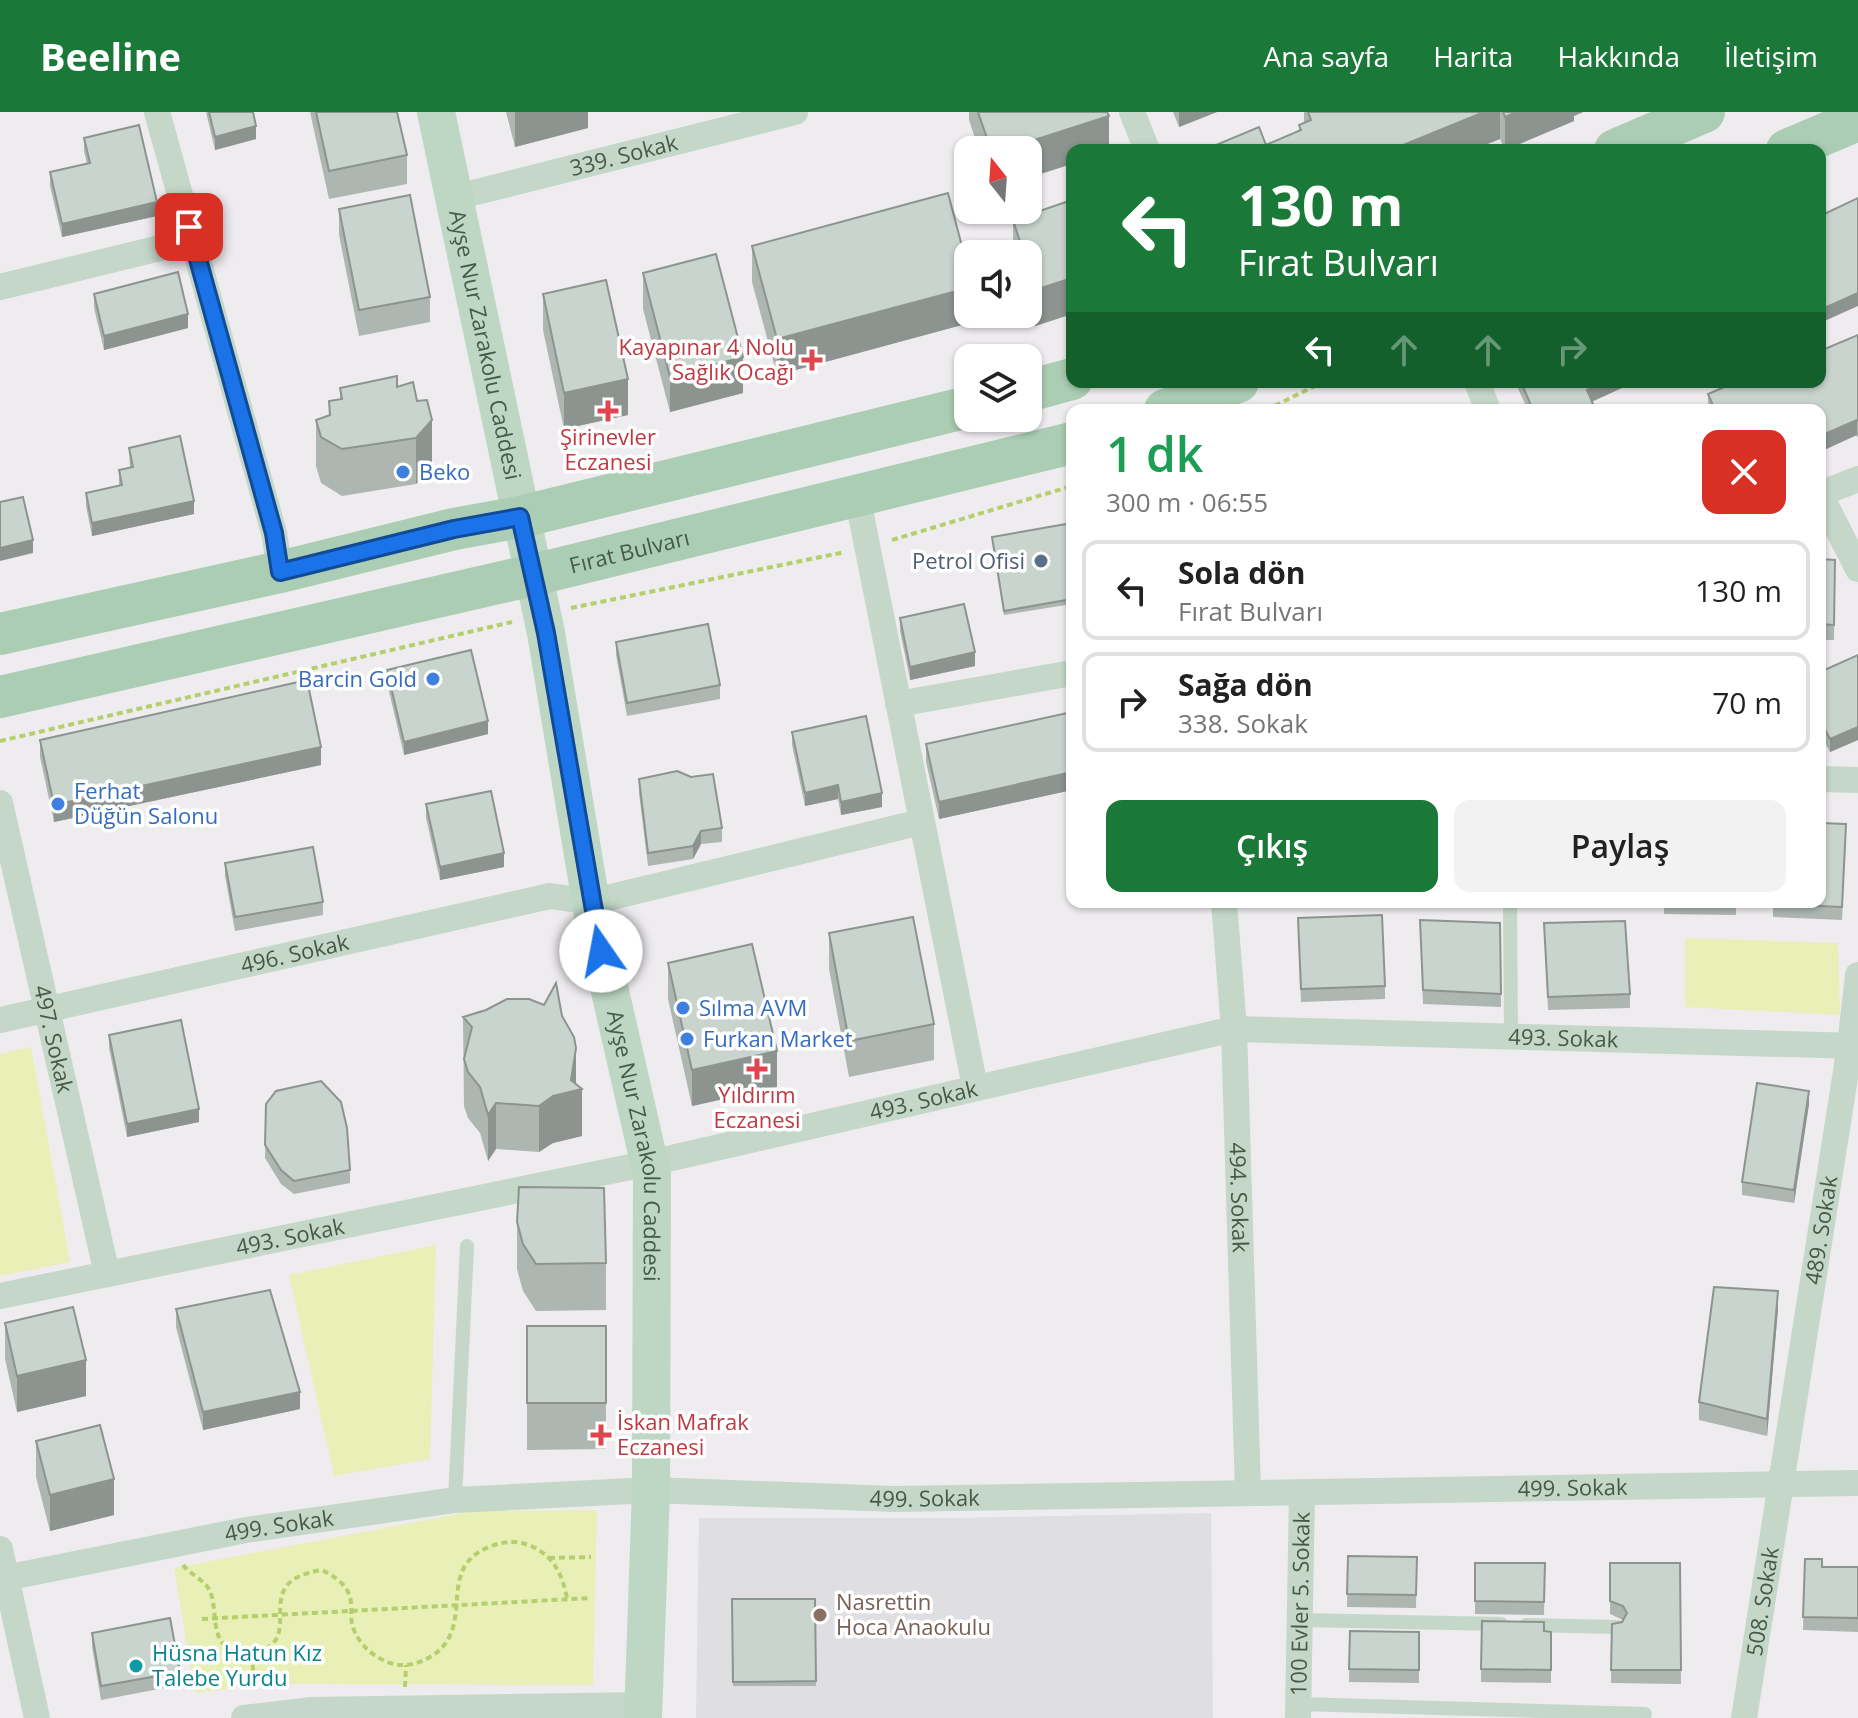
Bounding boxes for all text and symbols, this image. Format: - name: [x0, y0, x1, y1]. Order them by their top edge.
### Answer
- text: Beeline: [40, 30, 181, 82]
- text: Ana sayfa: [1264, 37, 1389, 75]
- text: Harita: [1433, 37, 1513, 75]
- text: Hakkında: [1557, 37, 1680, 75]
- text: İletişim: [1724, 37, 1818, 75]
- street label: 339. Sokak: [566, 126, 681, 182]
- north arrow: [954, 136, 1042, 224]
- map controls: [954, 136, 1042, 432]
- text: 130 m: [1238, 166, 1404, 242]
- icon: left: [1106, 176, 1210, 280]
- pin: [155, 193, 223, 261]
- icon: arrive: [167, 205, 211, 249]
- street label: Ayşe Nur Zarakolu Caddesi: [443, 207, 529, 482]
- text: Fırat Bulvarı: [1238, 238, 1439, 287]
- button: sound: [954, 240, 1042, 328]
- icon: left: [1298, 328, 1342, 372]
- icon: ahead: [1382, 328, 1426, 372]
- icon: ahead: [1466, 328, 1510, 372]
- icon: right: [1550, 328, 1594, 372]
- place label: Kayapınar 4 Nolu Sağlık Ocağı: [618, 331, 794, 386]
- button: layers: [954, 344, 1042, 432]
- marker: Kayapınar 4 Nolu Sağlık Ocağı: [801, 349, 823, 371]
- marker: Şirinevler Eczanesi: [599, 402, 617, 420]
- place label: Şirinevler Eczanesi: [560, 421, 656, 476]
- text: 1 dk: [1106, 421, 1203, 486]
- button: close: [1702, 430, 1786, 514]
- place label: Beko: [419, 456, 470, 486]
- marker: Beko: [394, 463, 412, 481]
- text: 300 m · 06:55: [1106, 484, 1268, 520]
- street label: Fırat Bulvarı: [566, 521, 692, 580]
- place label: Petrol Ofisi: [912, 545, 1025, 575]
- marker: Petrol Ofisi: [1032, 552, 1050, 570]
- text: Sola dön: [1178, 552, 1305, 593]
- icon: left: [1110, 568, 1154, 612]
- text: 130 m: [1695, 570, 1782, 611]
- text: Fırat Bulvarı: [1178, 593, 1323, 629]
- place label: Barcin Gold: [298, 663, 417, 693]
- text: Sağa dön: [1178, 664, 1313, 705]
- marker: Barcin Gold: [424, 670, 442, 688]
- icon: right: [1110, 680, 1154, 724]
- text: 70 m: [1712, 682, 1782, 723]
- text: 338. Sokak: [1178, 705, 1308, 741]
- place label: Ferhat Düğün Salonu: [74, 775, 218, 830]
- marker: Ferhat Düğün Salonu: [49, 795, 67, 813]
- button: Çıkış: [1106, 800, 1438, 892]
- button: Paylaş: [1454, 800, 1786, 892]
- position arrow: [559, 909, 643, 993]
- street label: 496. Sokak: [237, 926, 352, 979]
- street label: 497. Sokak: [28, 982, 81, 1096]
- place label: Sılma AVM: [699, 992, 807, 1022]
- marker: Sılma AVM: [674, 999, 692, 1017]
- street label: Ayşe Nur Zarakolu Caddesi: [601, 1007, 668, 1282]
- street label: 493. Sokak: [1508, 1020, 1619, 1053]
- place label: Furkan Market: [703, 1023, 853, 1053]
- marker: Furkan Market: [678, 1030, 696, 1048]
- marker: Yıldırım Eczanesi: [748, 1060, 766, 1078]
- street label: 493. Sokak: [866, 1072, 981, 1126]
- place label: Yıldırım Eczanesi: [713, 1079, 801, 1134]
- street label: 494. Sokak: [1223, 1142, 1257, 1253]
- street label: 489. Sokak: [1797, 1173, 1843, 1287]
- street label: 493. Sokak: [233, 1210, 347, 1261]
- place label: İskan Mafrak Eczanesi: [617, 1406, 749, 1461]
- marker: İskan Mafrak Eczanesi: [592, 1426, 610, 1444]
- street label: 499. Sokak: [1517, 1471, 1628, 1503]
- street label: 499. Sokak: [869, 1482, 980, 1513]
- street label: 499. Sokak: [221, 1502, 336, 1548]
- street label: 100 Evler 5. Sokak: [1282, 1511, 1316, 1696]
- street label: 508. Sokak: [1738, 1544, 1785, 1658]
- place label: Nasrettin Hoca Anaokulu: [836, 1586, 991, 1641]
- marker: Nasrettin Hoca Anaokulu: [811, 1606, 829, 1624]
- place label: Hüsna Hatun Kız Talebe Yurdu: [152, 1637, 322, 1692]
- marker: Hüsna Hatun Kız Talebe Yurdu: [127, 1657, 145, 1675]

